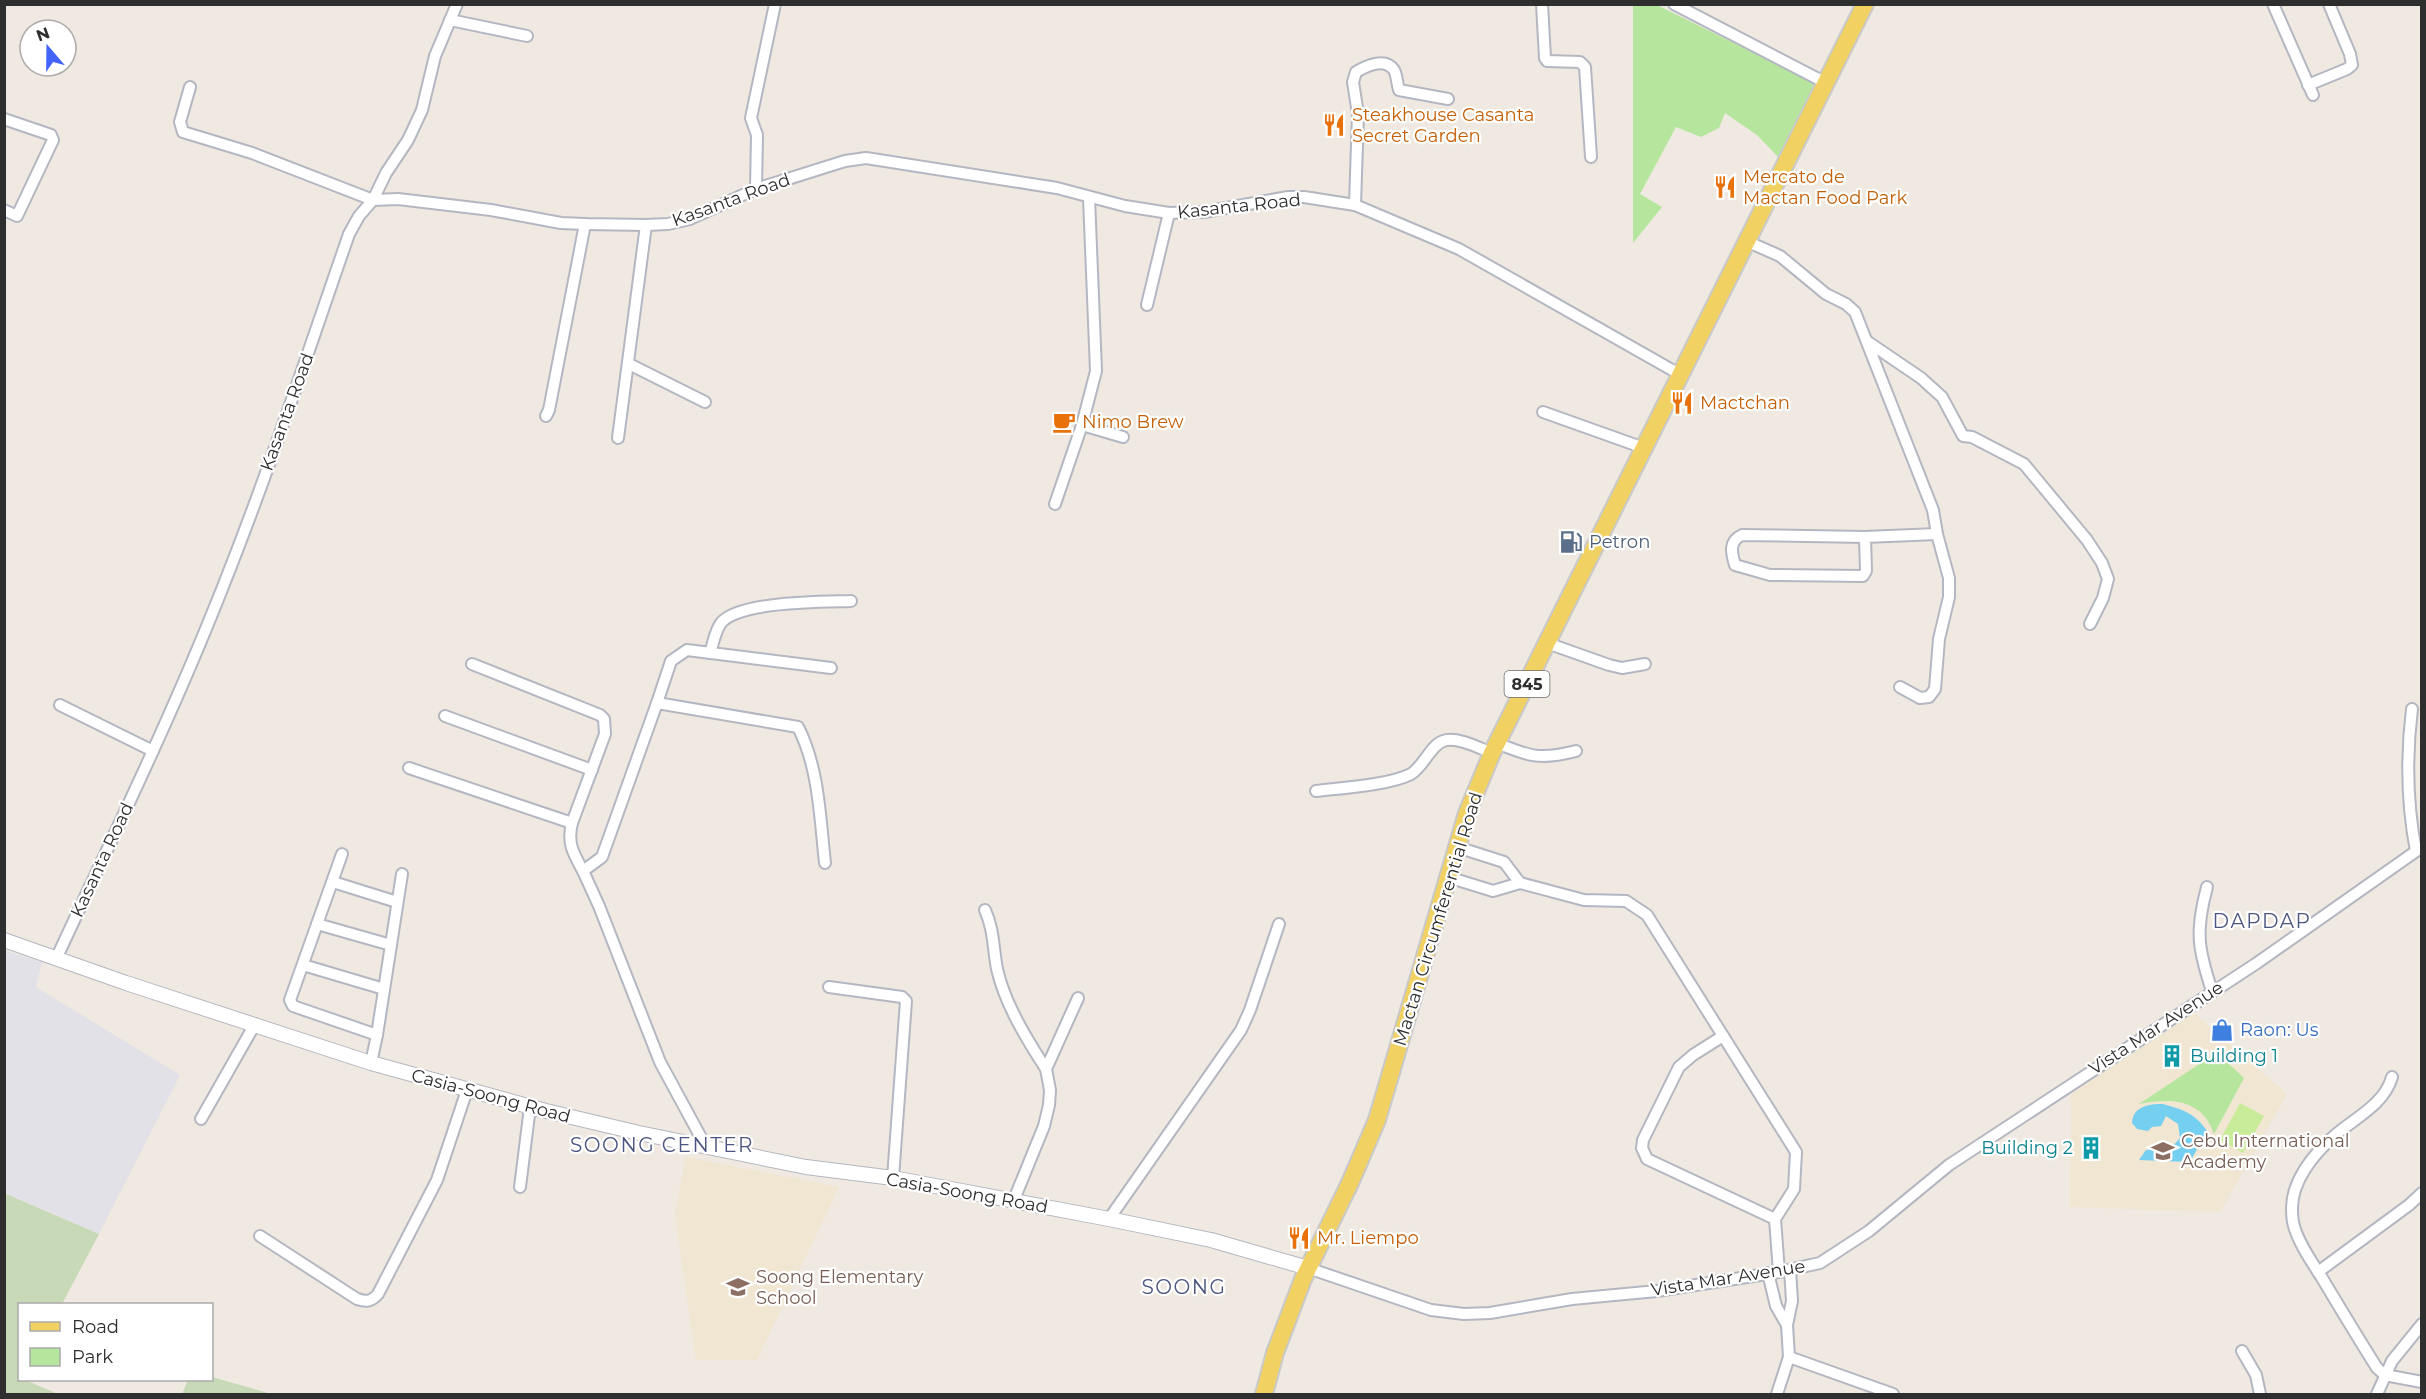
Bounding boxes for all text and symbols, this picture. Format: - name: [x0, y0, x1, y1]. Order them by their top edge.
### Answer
- north arrow: [18, 18, 78, 78]
- text: N: [34, 23, 52, 46]
- place label: Steakhouse Casanta Secret Garden: [1352, 104, 1534, 147]
- restaurant icon: Steakhouse Casanta Secret Garden: [1321, 112, 1347, 138]
- place label: Mercato de Mactan Food Park: [1743, 166, 1907, 209]
- street label: Kasanta Road: [669, 168, 793, 232]
- restaurant icon: Mercato de Mactan Food Park: [1712, 174, 1738, 200]
- street label: Kasanta Road: [1176, 189, 1302, 223]
- street label: Kasanta Road: [255, 350, 319, 474]
- restaurant icon: Mactchan: [1669, 390, 1695, 416]
- place label: Mactchan: [1700, 392, 1790, 414]
- cafe icon: Nimo Brew: [1051, 409, 1077, 435]
- place label: Nimo Brew: [1082, 411, 1184, 433]
- fuel station icon: Petron: [1558, 529, 1584, 555]
- place label: Petron: [1589, 531, 1650, 553]
- road number: 845: [1504, 671, 1550, 697]
- street label: Mactan Circumferential Road: [1389, 789, 1487, 1049]
- street label: Kasanta Road: [66, 799, 138, 921]
- district label: DAPDAP: [2213, 909, 2311, 933]
- street label: Vista Mar Avenue: [2085, 976, 2227, 1080]
- shop icon: Raon: Us: [2209, 1017, 2235, 1043]
- place label: Raon: Us: [2240, 1019, 2319, 1041]
- building icon: Building 1: [2159, 1043, 2185, 1069]
- place label: Building 1: [2190, 1045, 2278, 1067]
- street label: Casia-Soong Road: [409, 1064, 573, 1128]
- place label: Cebu International Academy: [2181, 1130, 2350, 1173]
- district label: SOONG CENTER: [570, 1133, 754, 1157]
- building icon: Building 2: [2078, 1135, 2104, 1161]
- place label: Building 2: [1981, 1137, 2073, 1159]
- school or university icon: Cebu International Academy: [2150, 1138, 2176, 1164]
- street label: Casia-Soong Road: [884, 1168, 1050, 1218]
- restaurant icon: Mr. Liempo: [1286, 1225, 1312, 1251]
- place label: Mr. Liempo: [1317, 1227, 1419, 1249]
- street label: Vista Mar Avenue: [1649, 1255, 1807, 1301]
- place label: Soong Elementary School: [756, 1266, 923, 1309]
- school or university icon: Soong Elementary School: [725, 1274, 751, 1300]
- district label: SOONG: [1141, 1275, 1227, 1299]
- legend: [18, 1303, 213, 1381]
- text: Road: [72, 1316, 119, 1338]
- text: Park: [72, 1346, 113, 1368]

